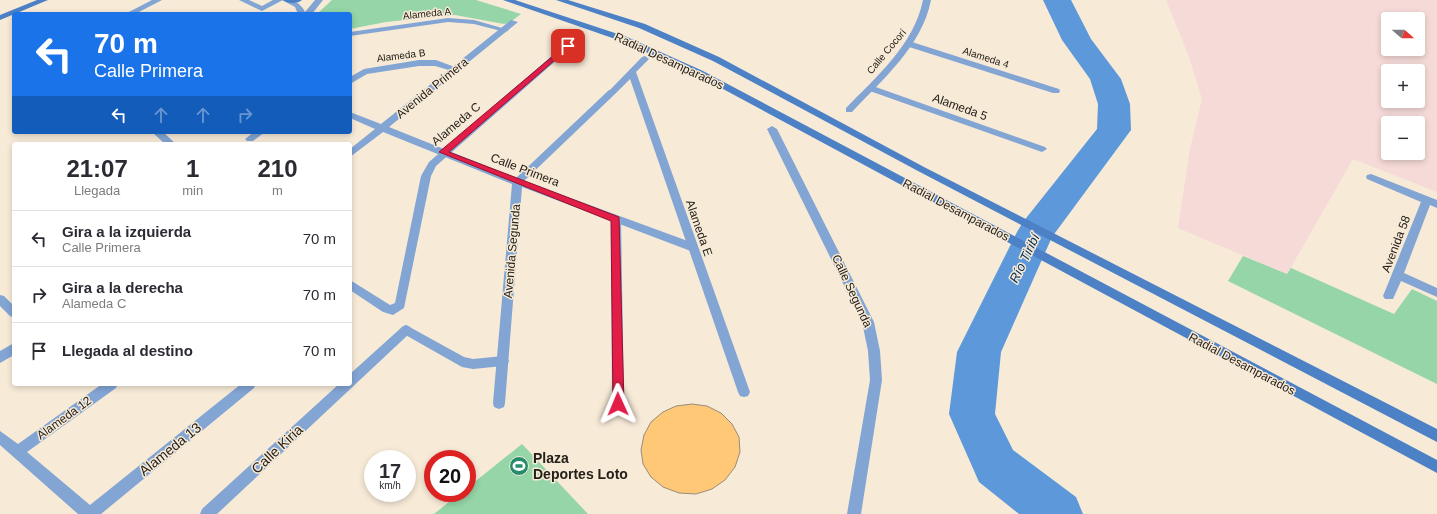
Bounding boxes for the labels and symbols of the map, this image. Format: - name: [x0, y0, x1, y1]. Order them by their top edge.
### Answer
- street label: Alameda A: [402, 5, 452, 21]
- north arrow: [1381, 12, 1425, 56]
- street label: Calle Cocorí: [864, 27, 908, 76]
- pin: [551, 29, 585, 63]
- street label: Radial Desamparados: [612, 30, 726, 92]
- street label: Alameda 4: [961, 45, 1011, 70]
- street label: Alameda B: [376, 47, 426, 64]
- street label: Avenida Primera: [393, 55, 471, 121]
- street label: Alameda 5: [931, 91, 990, 123]
- street label: Alameda C: [429, 99, 483, 148]
- street label: Calle Primera: [489, 150, 562, 190]
- street label: Radial Desamparados: [900, 176, 1012, 244]
- street label: Alameda E: [683, 198, 715, 258]
- street label: Avenida Segunda: [501, 203, 523, 299]
- street label: Avenida 58: [1379, 213, 1413, 274]
- water label: Río Tiribí: [1006, 230, 1043, 285]
- street label: Calle Segunda: [829, 252, 875, 330]
- street label: Radial Desamparados: [1186, 330, 1298, 398]
- position arrow: [597, 383, 639, 425]
- street label: Alameda 12: [34, 393, 94, 442]
- street label: Alameda 13: [136, 419, 204, 479]
- street label: Calle Kiria: [248, 421, 306, 477]
- speed limit sign: 20: [424, 450, 476, 502]
- place label: Plaza Deportes Loto: [533, 450, 628, 482]
- sports icon: Plaza Deportes Loto: [508, 455, 530, 477]

